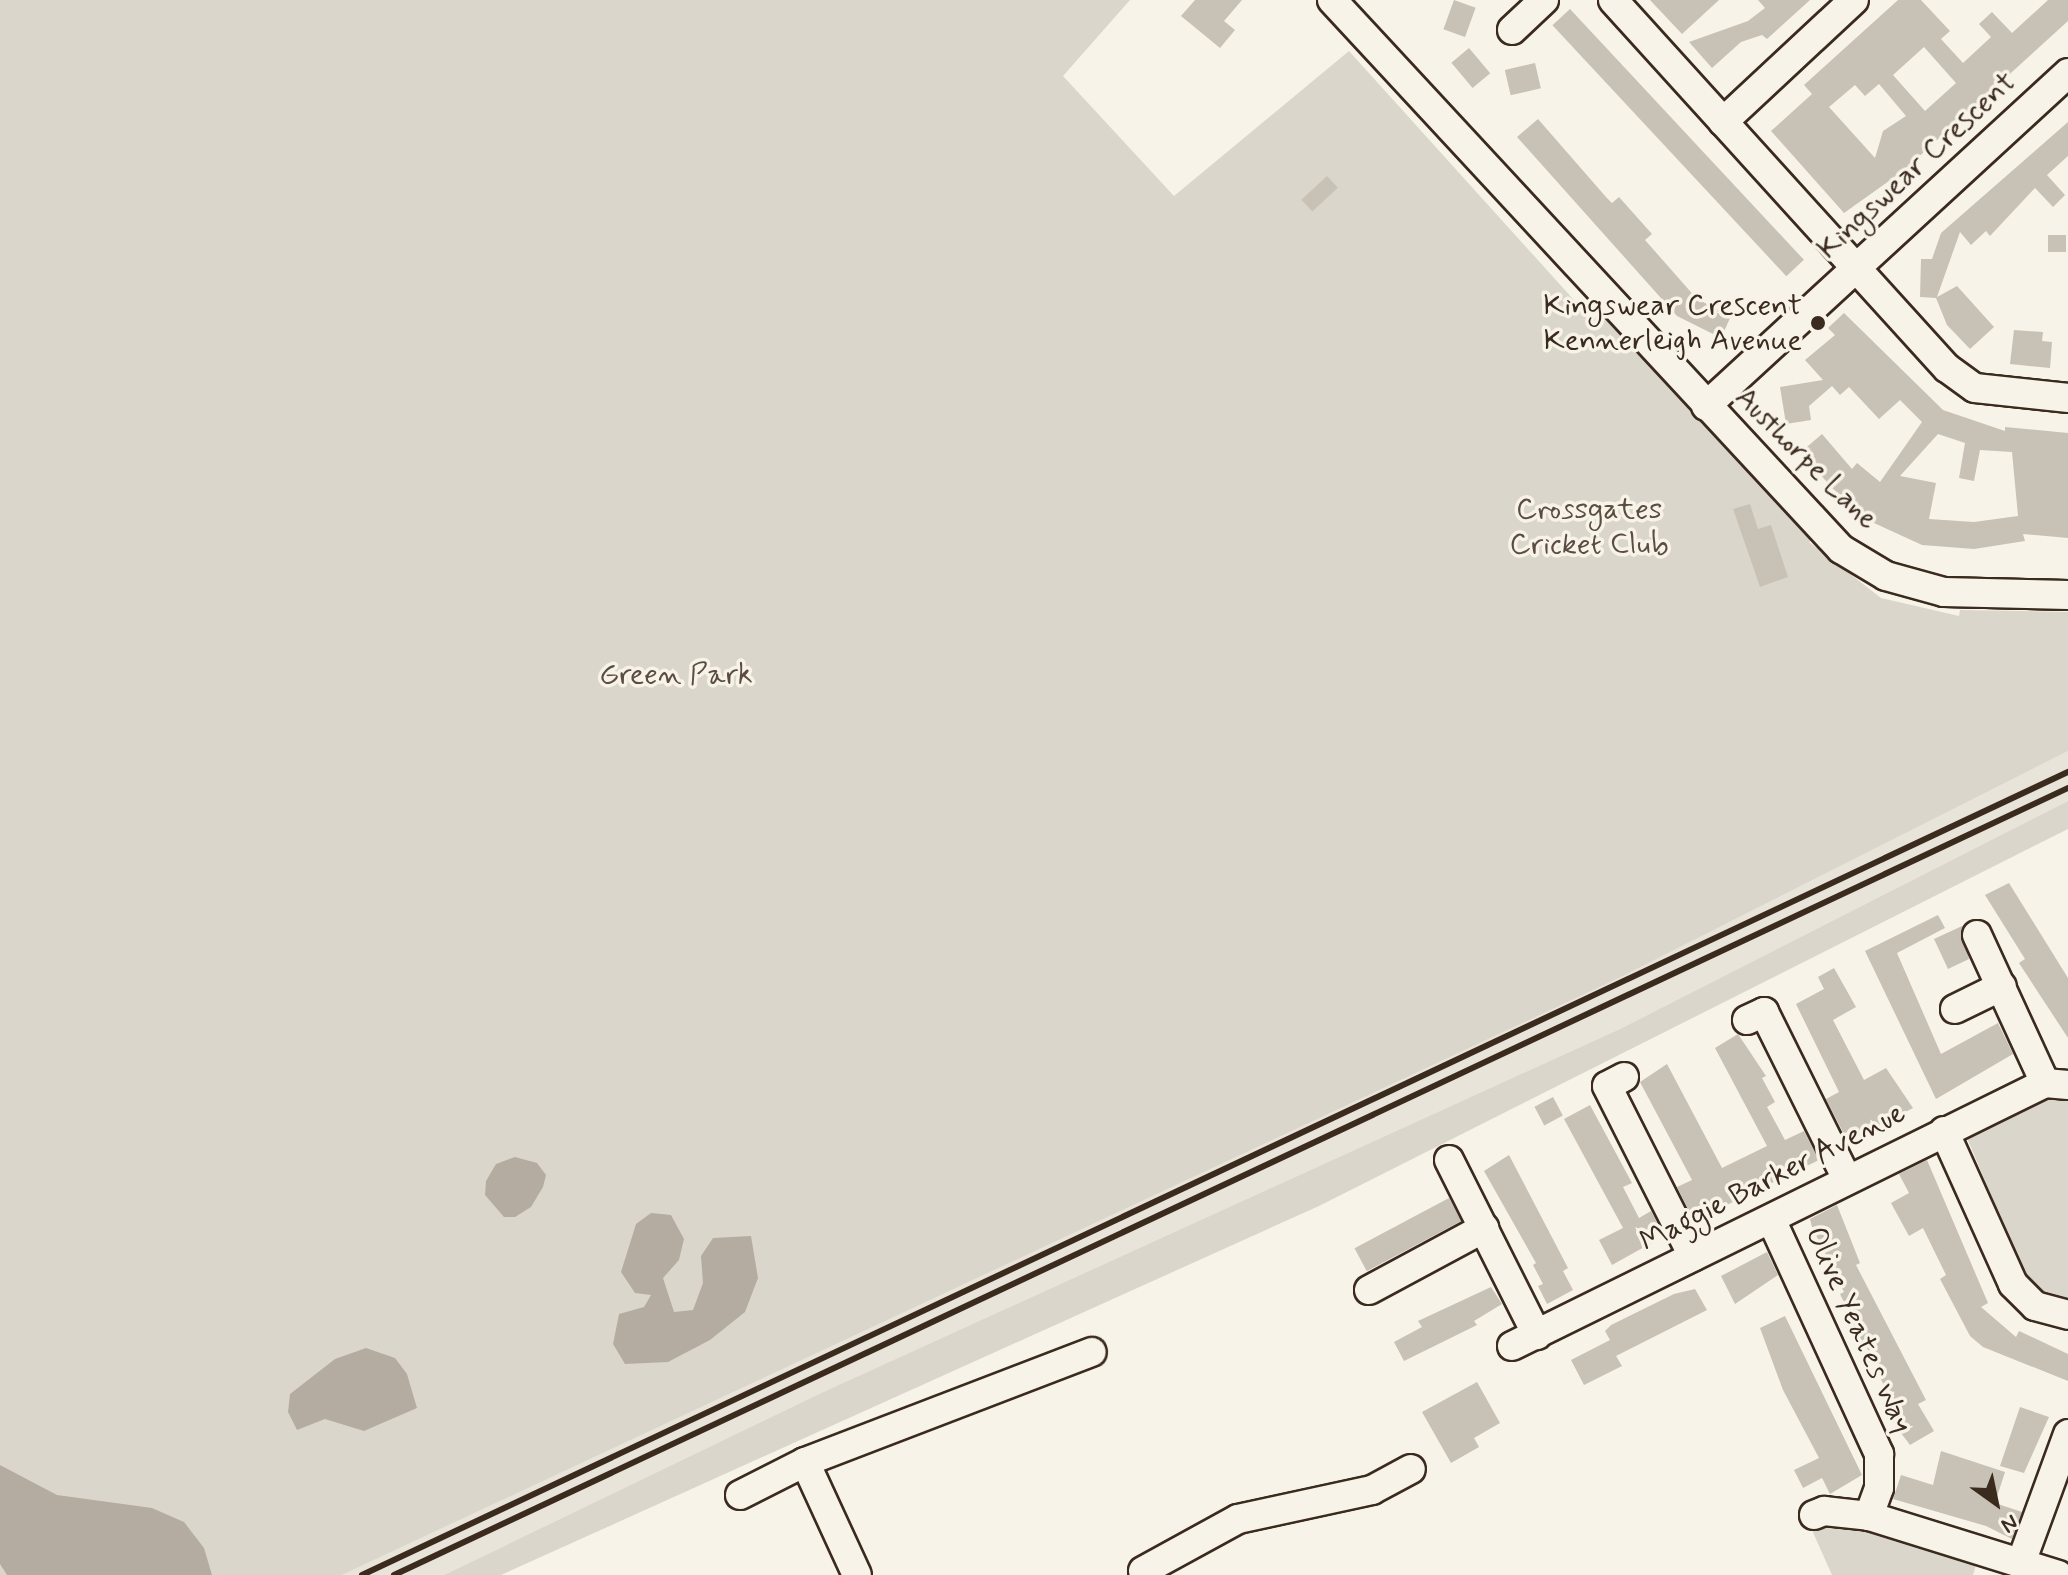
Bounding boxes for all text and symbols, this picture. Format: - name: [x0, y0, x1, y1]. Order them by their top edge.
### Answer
- street label: Kingswear Crescent: [1810, 65, 2024, 267]
- place label: Kingswear Crescent Kennerleigh Avenue: [1542, 288, 1802, 358]
- marker: Kingswear Crescent Kennerleigh Avenue: [1809, 314, 1827, 332]
- street label: Austhorpe Lane: [1726, 379, 1886, 539]
- park label: Crossgates Cricket Club: [1509, 492, 1669, 562]
- park label: Green Park: [601, 657, 751, 693]
- street label: Maggie Barker Avenue: [1636, 1096, 1910, 1260]
- street label: Olive Yeates Way: [1796, 1220, 1920, 1440]
- north arrow: [1956, 1463, 2036, 1543]
- text: N: [1995, 1507, 2023, 1539]

